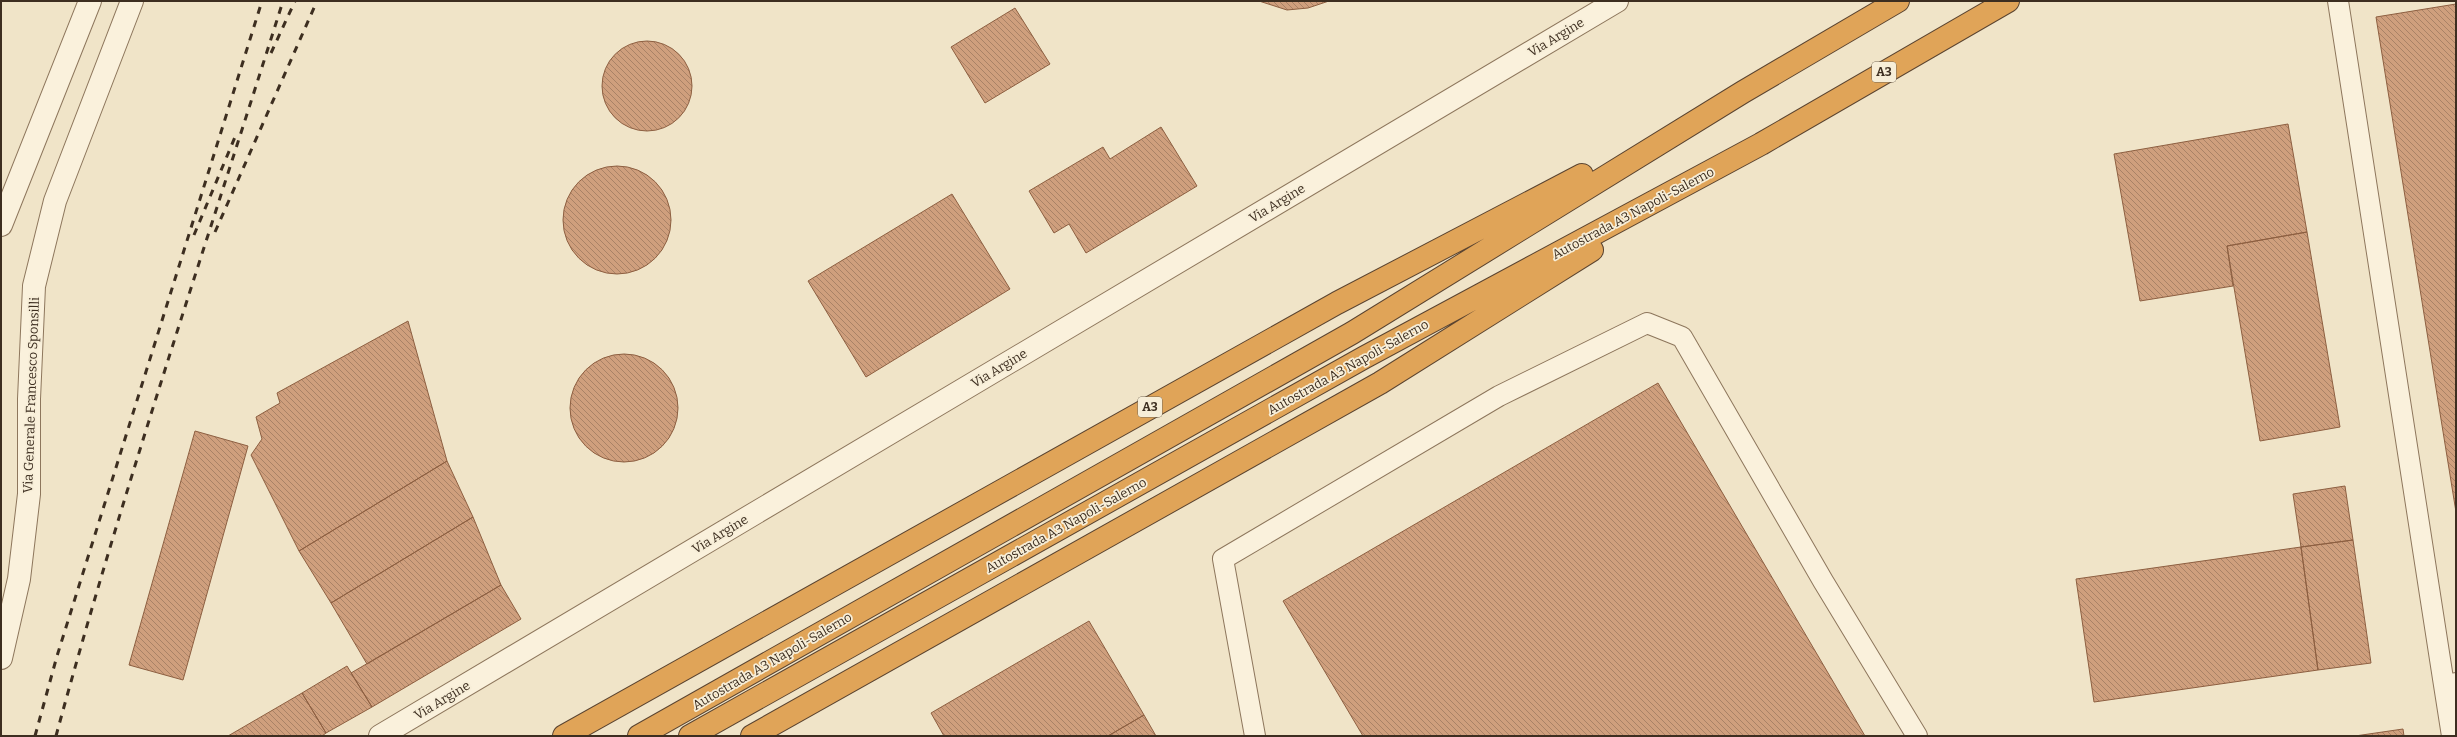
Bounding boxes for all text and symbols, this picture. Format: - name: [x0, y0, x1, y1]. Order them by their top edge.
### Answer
- street label: Via Argine: [1525, 14, 1587, 60]
- road number: A3: [1872, 62, 1896, 82]
- street label: Autostrada A3 Napoli-Salerno: [1549, 164, 1717, 262]
- street label: Via Argine: [1246, 180, 1308, 226]
- street label: Via Generale Francesco Sponsilli: [20, 297, 42, 493]
- street label: Autostrada A3 Napoli-Salerno: [1265, 316, 1431, 418]
- street label: Via Argine: [968, 345, 1030, 391]
- road number: A3: [1138, 397, 1162, 417]
- street label: Autostrada A3 Napoli-Salerno: [983, 474, 1149, 576]
- street label: Via Argine: [689, 511, 751, 557]
- street label: Autostrada A3 Napoli-Salerno: [690, 609, 854, 713]
- street label: Via Argine: [411, 677, 473, 723]

